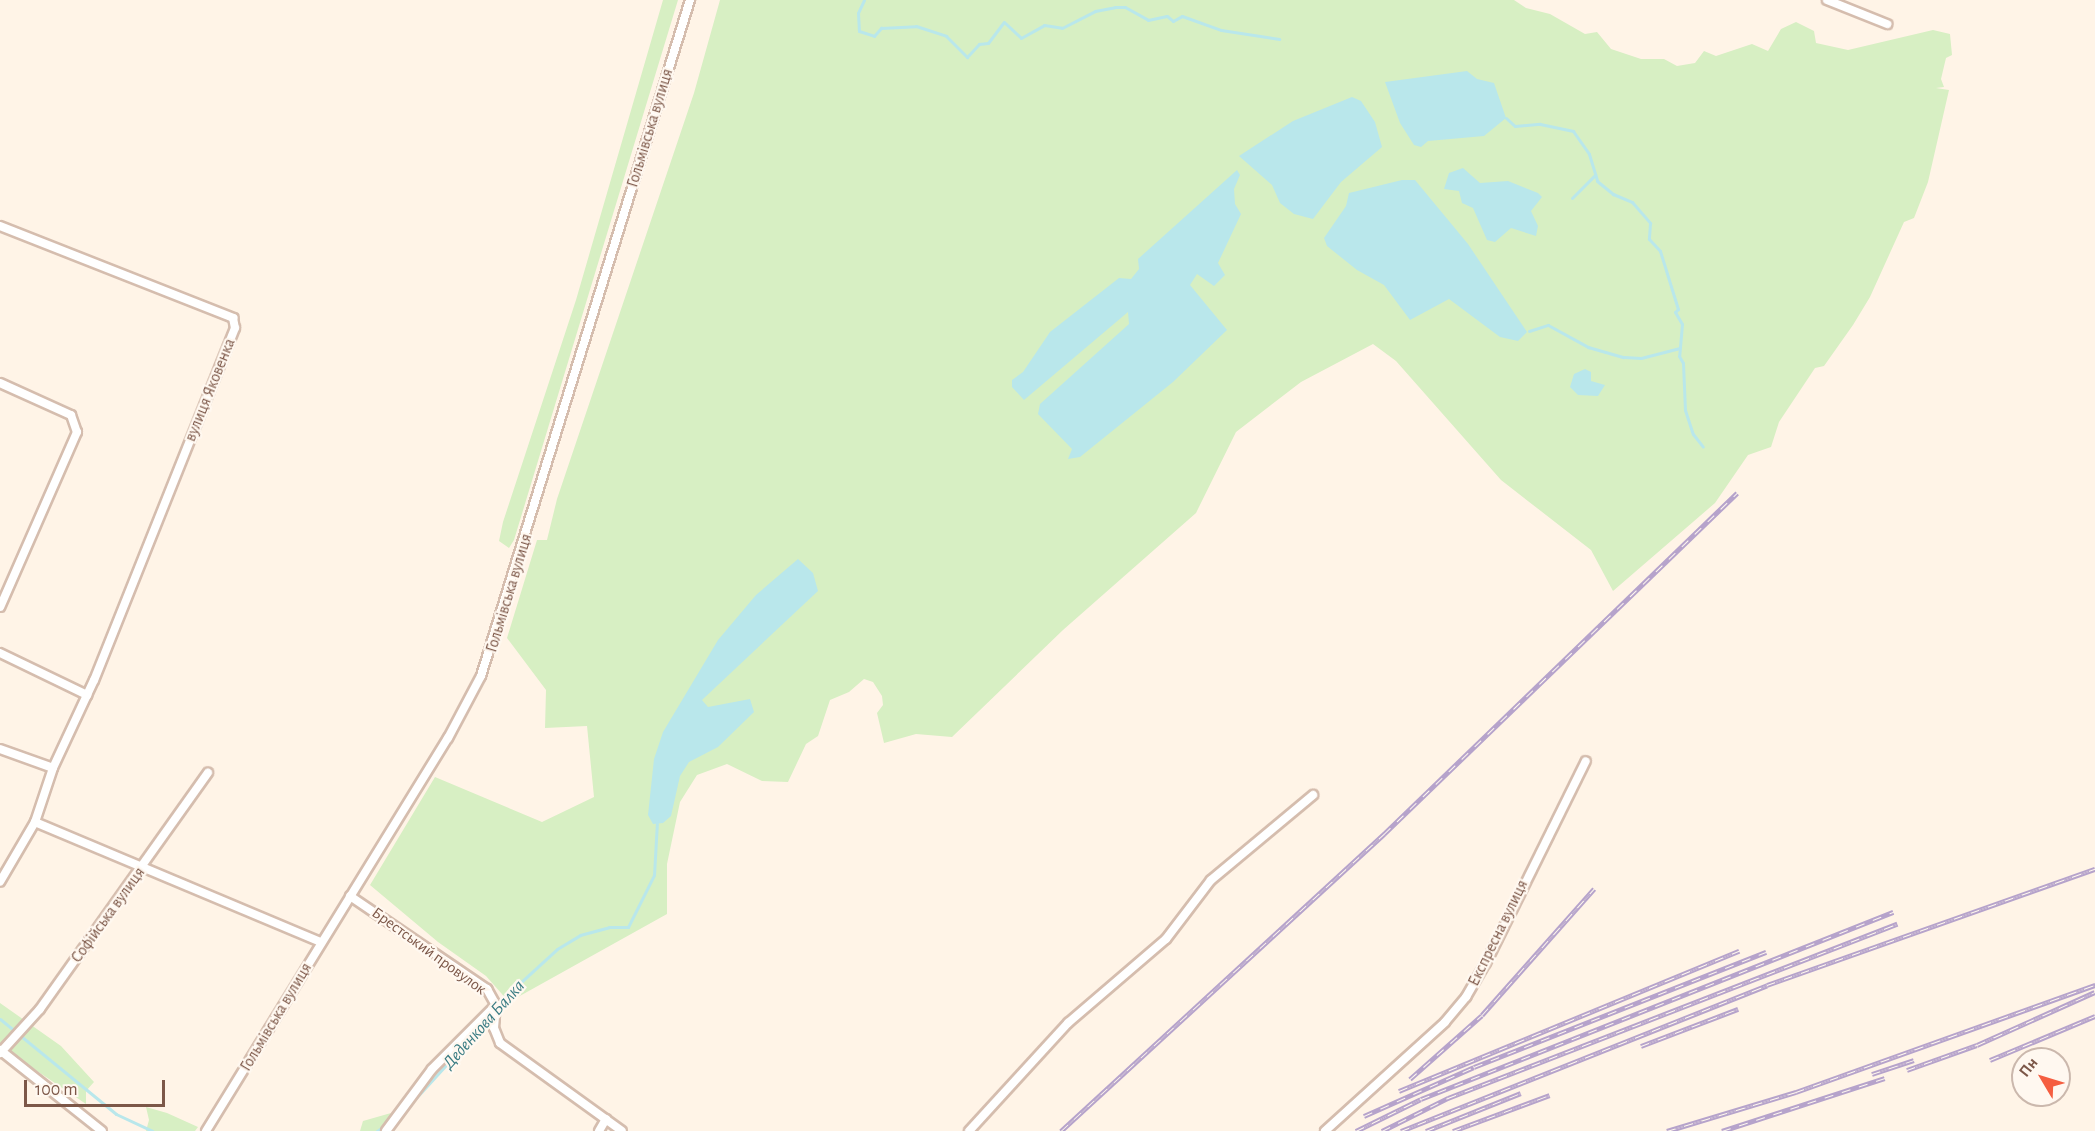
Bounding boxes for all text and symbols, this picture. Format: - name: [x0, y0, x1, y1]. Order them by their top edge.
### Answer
- street label: Гольмівська вулиця: [623, 66, 677, 190]
- street label: вулиця Яковенка: [181, 336, 239, 444]
- street label: Гольмівська вулиця: [482, 531, 536, 655]
- street label: Софійська вулиця: [67, 863, 149, 967]
- street label: Експресна вулиця: [1464, 877, 1532, 989]
- street label: Брестський провулок: [368, 903, 490, 999]
- street label: Гольмівська вулиця: [236, 959, 316, 1075]
- water label: Деденкова Балка: [438, 976, 530, 1074]
- north arrow: [2011, 1047, 2071, 1107]
- text: Пн: [2016, 1055, 2041, 1080]
- scale bar: [27, 1068, 168, 1106]
- text: 100 m: [35, 1081, 78, 1099]

